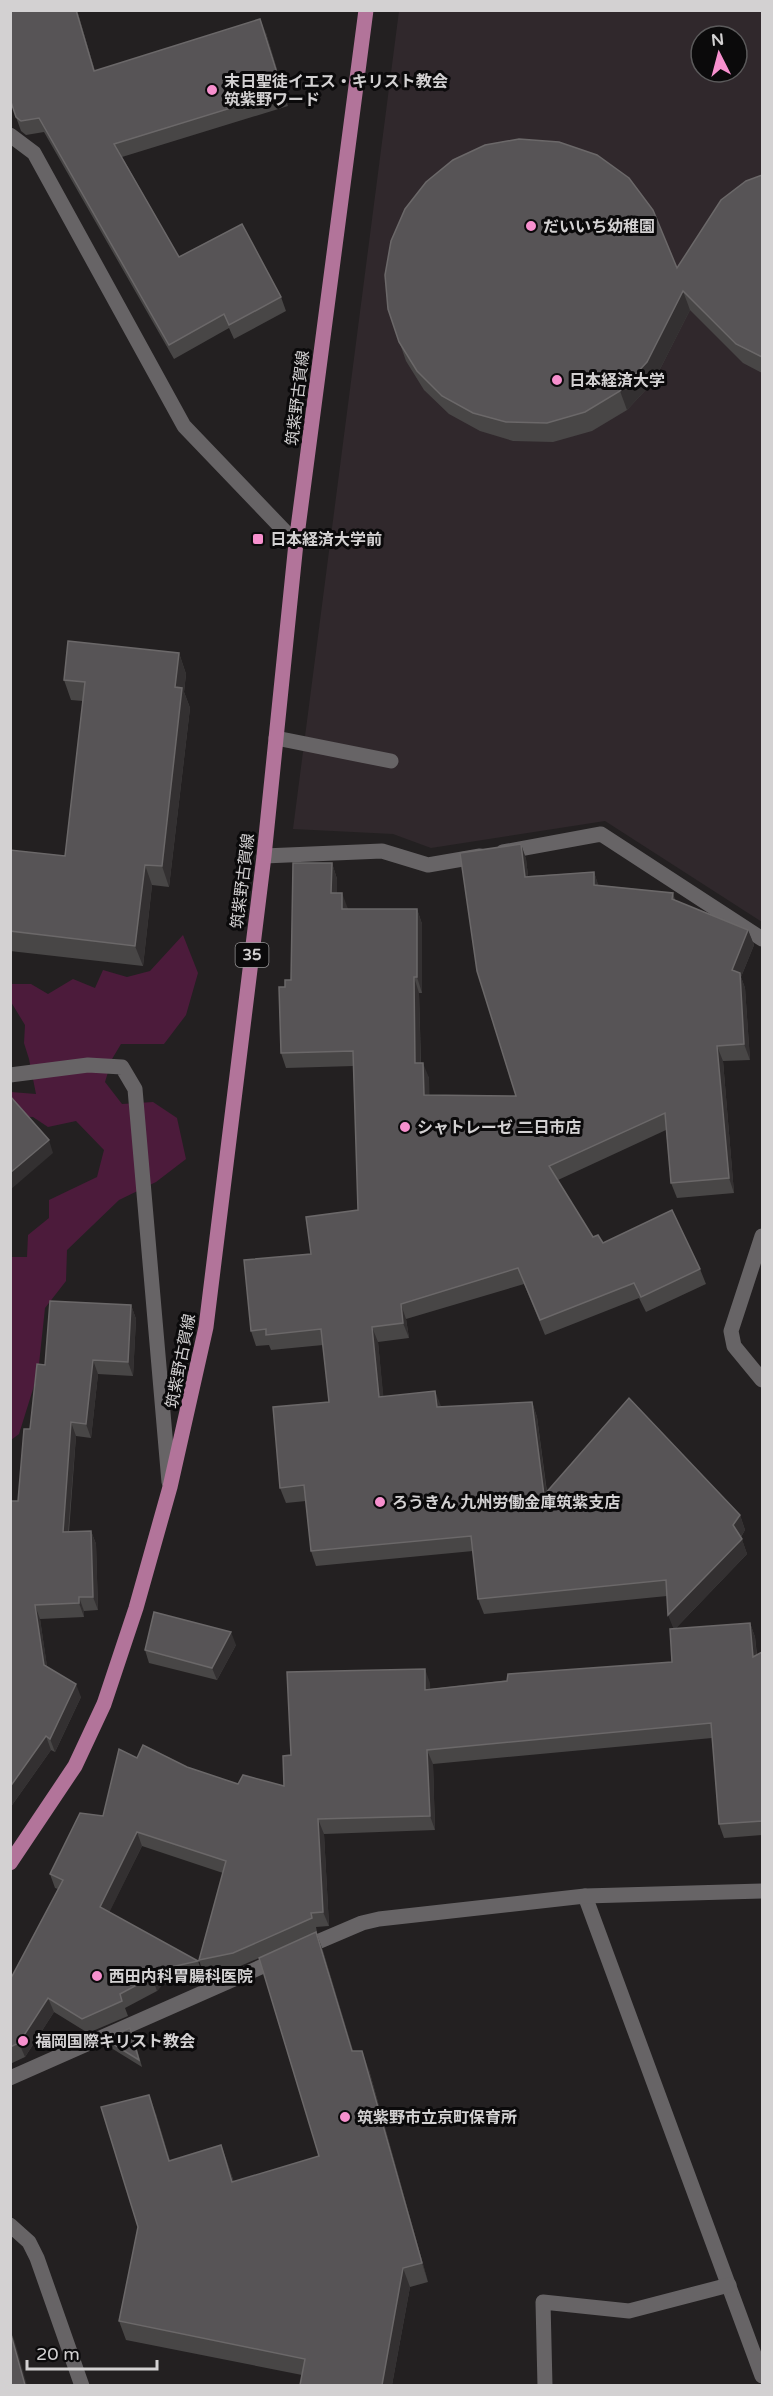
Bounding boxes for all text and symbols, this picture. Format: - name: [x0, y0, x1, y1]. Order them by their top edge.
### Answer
- north arrow: [689, 24, 749, 84]
- text: N: [710, 29, 725, 51]
- place label: 末日聖徒イエス・キリスト教会 筑紫野ワード: [224, 72, 448, 110]
- marker: 末日聖徒イエス・キリスト教会 筑紫野ワード: [205, 83, 219, 97]
- place label: だいいち幼稚園: [543, 217, 655, 237]
- marker: だいいち幼稚園: [524, 219, 538, 233]
- street label: 筑紫野古賀線: [282, 349, 314, 447]
- place label: 日本経済大学: [569, 371, 665, 391]
- marker: 日本経済大学: [550, 373, 564, 387]
- place label: 日本経済大学前: [270, 530, 382, 550]
- marker: 日本経済大学前: [251, 532, 265, 546]
- street label: 筑紫野古賀線: [227, 832, 259, 930]
- road number: 35: [236, 943, 268, 967]
- place label: シャトレーゼ 二日市店: [417, 1118, 581, 1138]
- marker: シャトレーゼ 二日市店: [398, 1120, 412, 1134]
- street label: 筑紫野古賀線: [162, 1312, 200, 1410]
- place label: ろうきん 九州労働金庫筑紫支店: [392, 1493, 620, 1513]
- marker: ろうきん 九州労働金庫筑紫支店: [373, 1495, 387, 1509]
- place label: 西田内科胃腸科医院: [109, 1967, 253, 1987]
- marker: 西田内科胃腸科医院: [90, 1969, 104, 1983]
- place label: 福岡国際キリスト教会: [35, 2032, 195, 2052]
- marker: 福岡国際キリスト教会: [16, 2034, 30, 2048]
- place label: 筑紫野市立京町保育所: [357, 2108, 517, 2128]
- marker: 筑紫野市立京町保育所: [338, 2110, 352, 2124]
- scale bar: [27, 2333, 158, 2371]
- text: 20 m: [36, 2343, 80, 2365]

